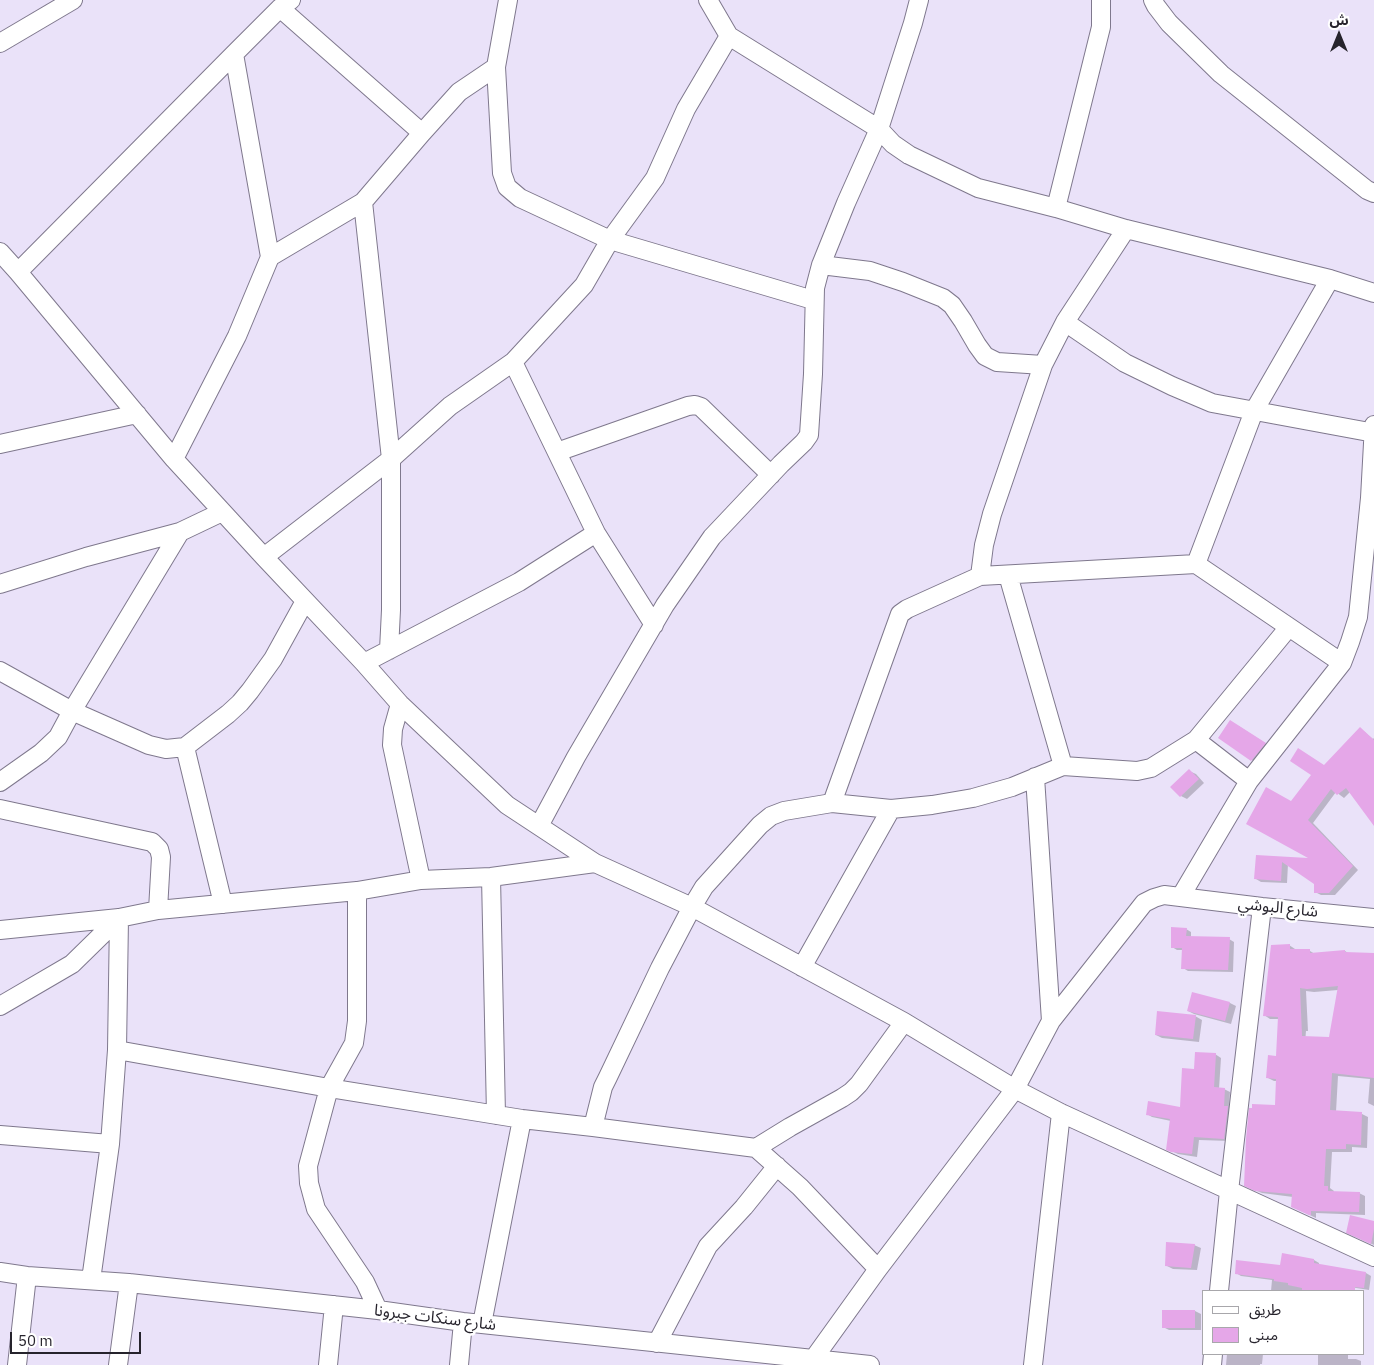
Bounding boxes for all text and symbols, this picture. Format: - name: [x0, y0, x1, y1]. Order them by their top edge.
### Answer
- north arrow: [1314, 10, 1364, 60]
- text: ش: [1329, 11, 1349, 29]
- street label: شارع البوشي: [1237, 894, 1319, 922]
- legend: [1202, 1290, 1364, 1355]
- text: طريق: [1249, 1300, 1281, 1319]
- street label: شارع سنكات جبرونا: [373, 1301, 497, 1335]
- scale bar: [12, 1322, 144, 1354]
- text: مبنى: [1249, 1325, 1278, 1344]
- text: 50 m: [18, 1331, 53, 1350]

